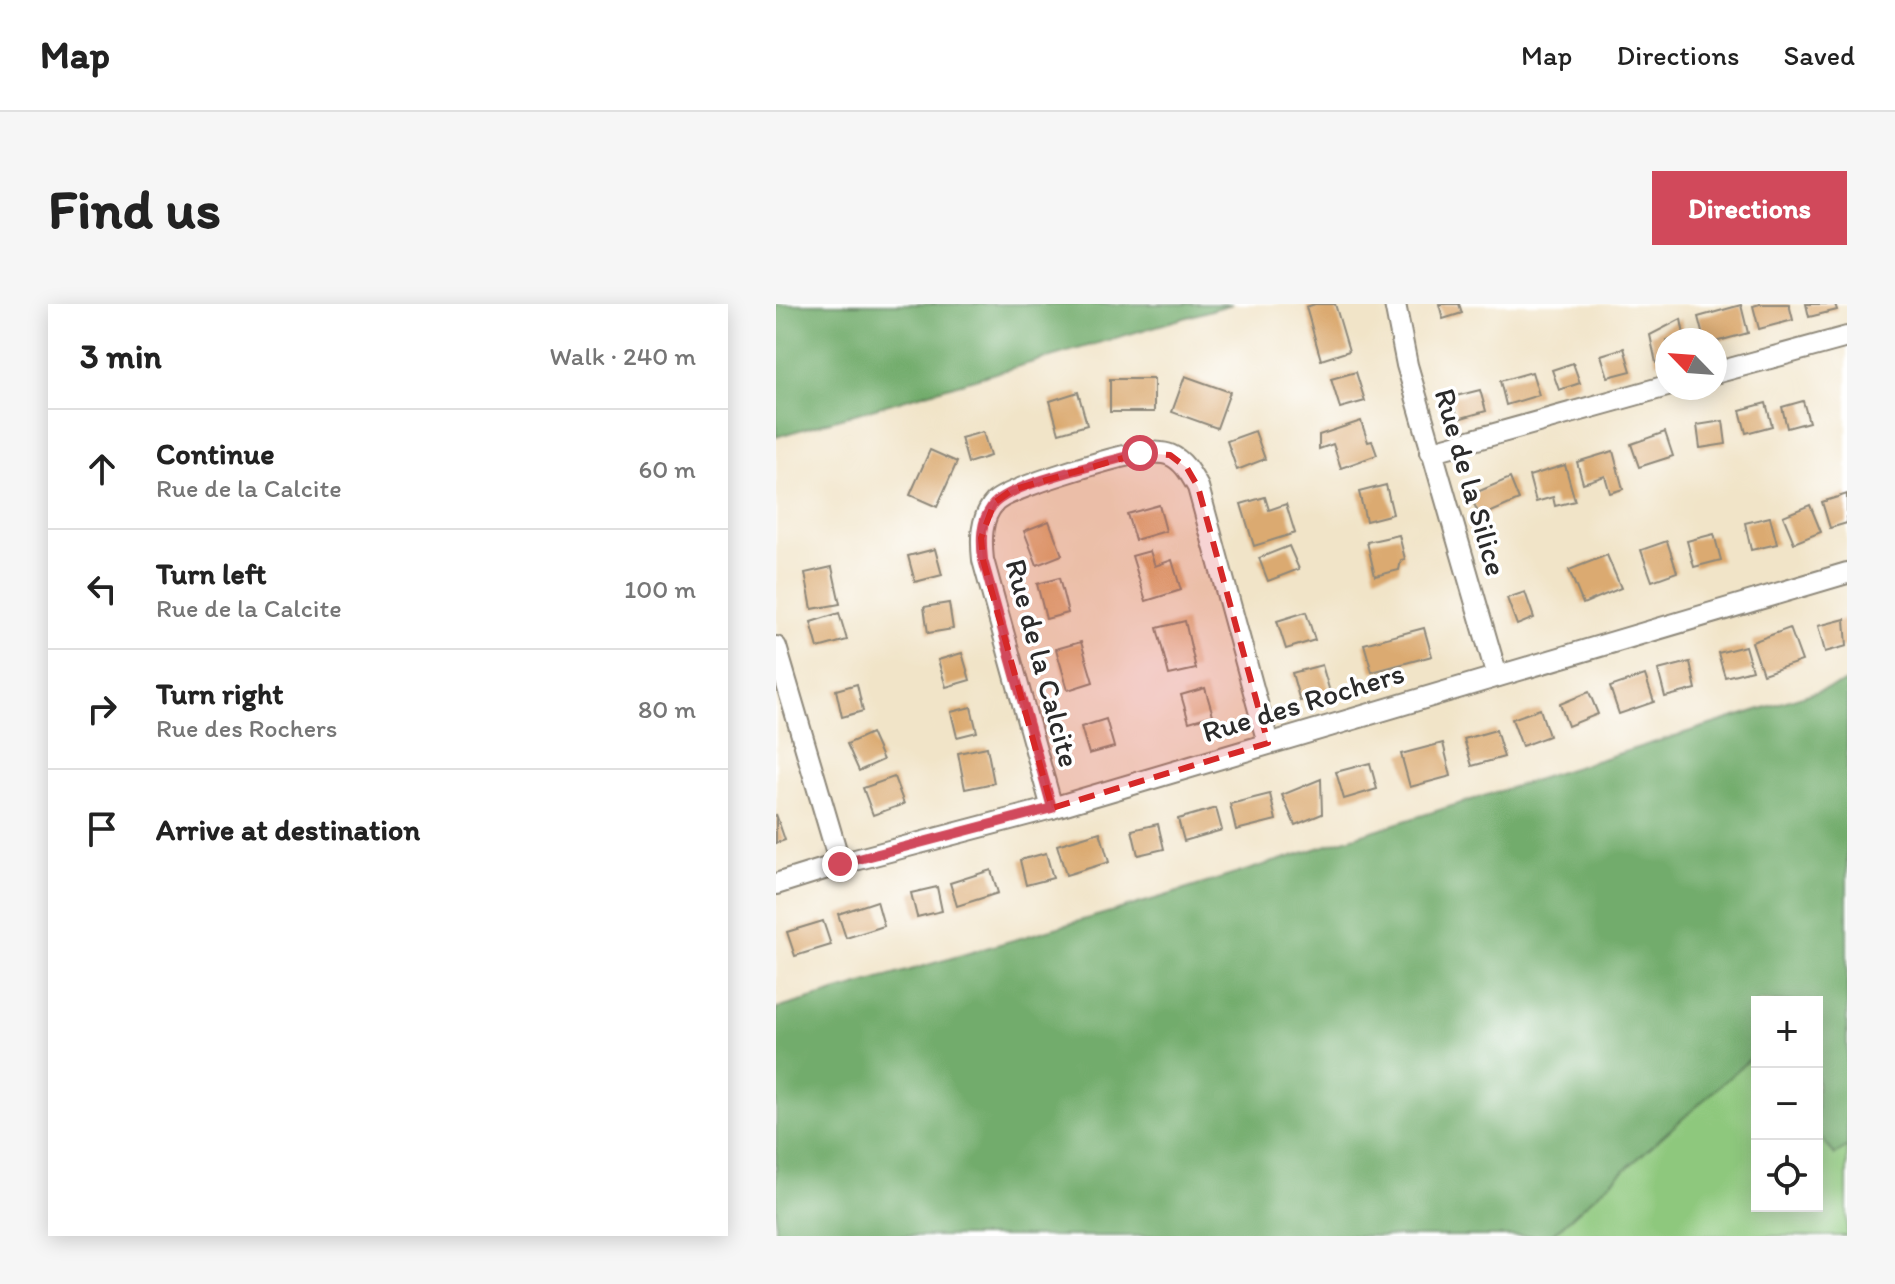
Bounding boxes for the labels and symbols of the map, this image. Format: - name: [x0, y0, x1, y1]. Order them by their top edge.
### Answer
- north arrow: [1655, 328, 1727, 400]
- street label: Rue de la Silice: [1427, 384, 1515, 580]
- route start: [1122, 435, 1158, 471]
- street label: Rue de la Calcite: [997, 555, 1089, 771]
- street label: Rue des Rochers: [1197, 654, 1409, 750]
- route end: [822, 846, 858, 882]

